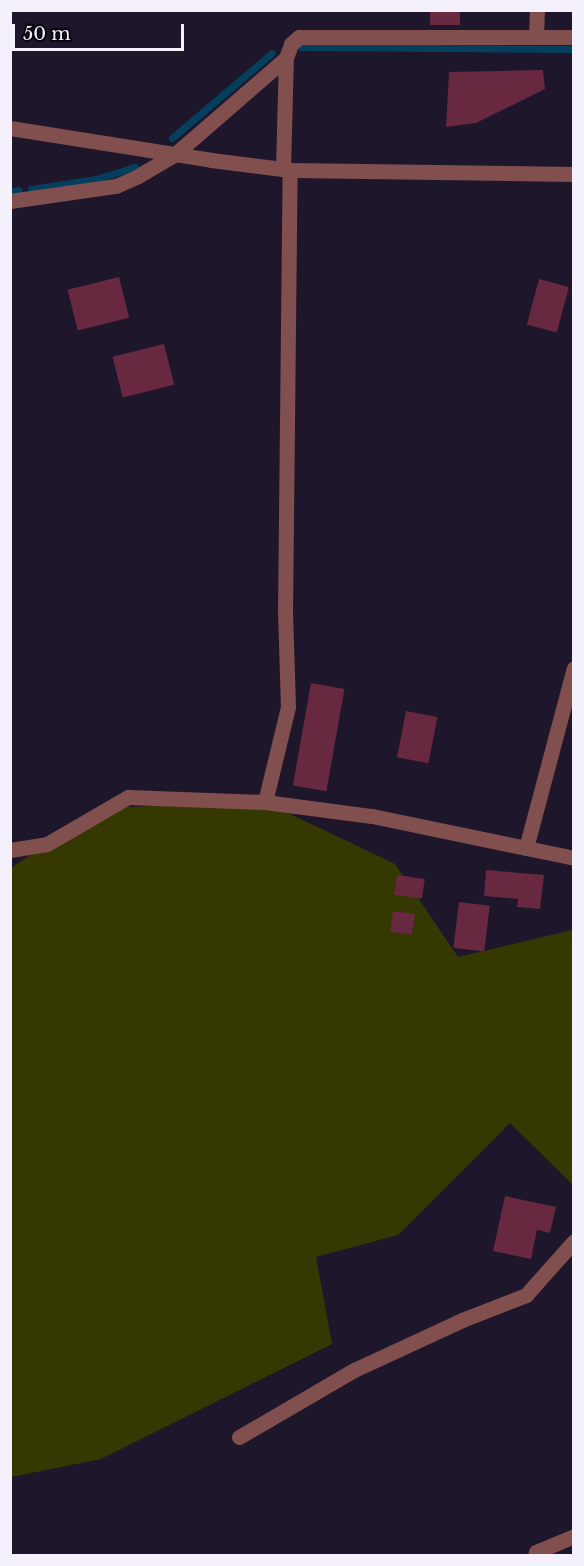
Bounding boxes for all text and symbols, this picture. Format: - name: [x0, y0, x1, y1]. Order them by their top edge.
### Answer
- scale bar: [15, 12, 188, 50]
- text: 50 m: [23, 23, 71, 45]

